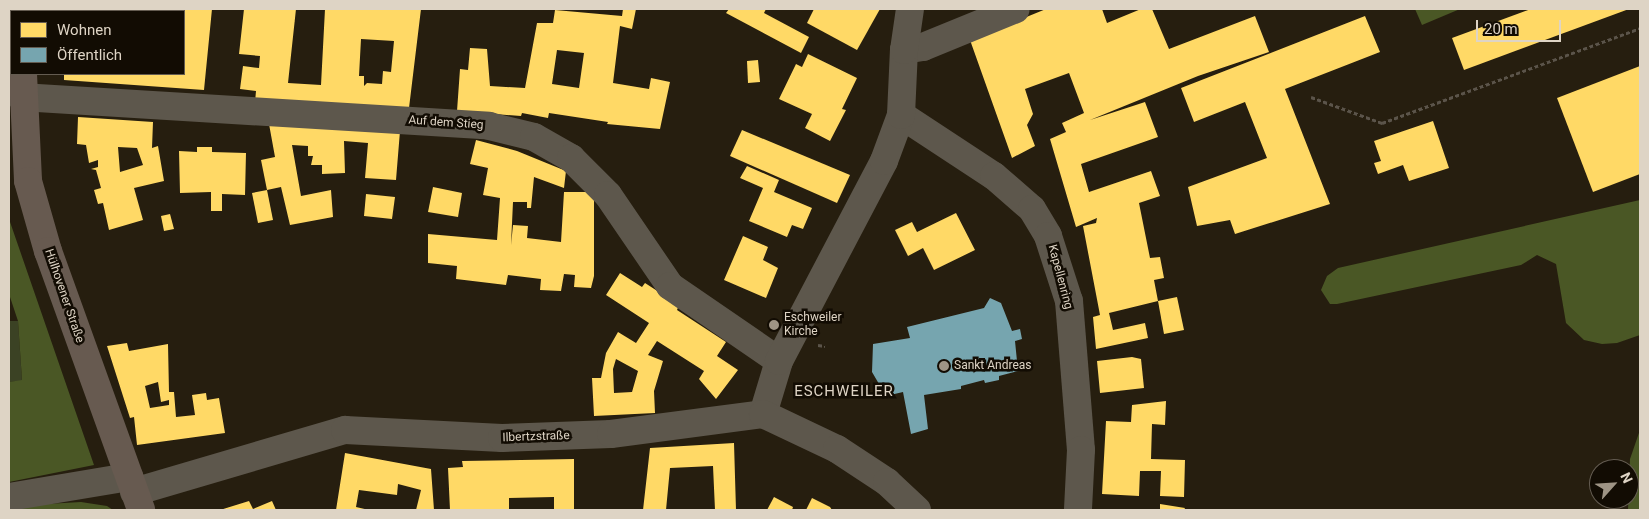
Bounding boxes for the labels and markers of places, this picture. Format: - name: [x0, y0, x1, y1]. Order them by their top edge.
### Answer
- place label: Eschweiler Kirche: [784, 311, 842, 339]
- marker: Eschweiler Kirche: [768, 319, 780, 331]
- place label: Sankt Andreas: [954, 359, 1032, 373]
- marker: Sankt Andreas: [938, 360, 950, 372]

